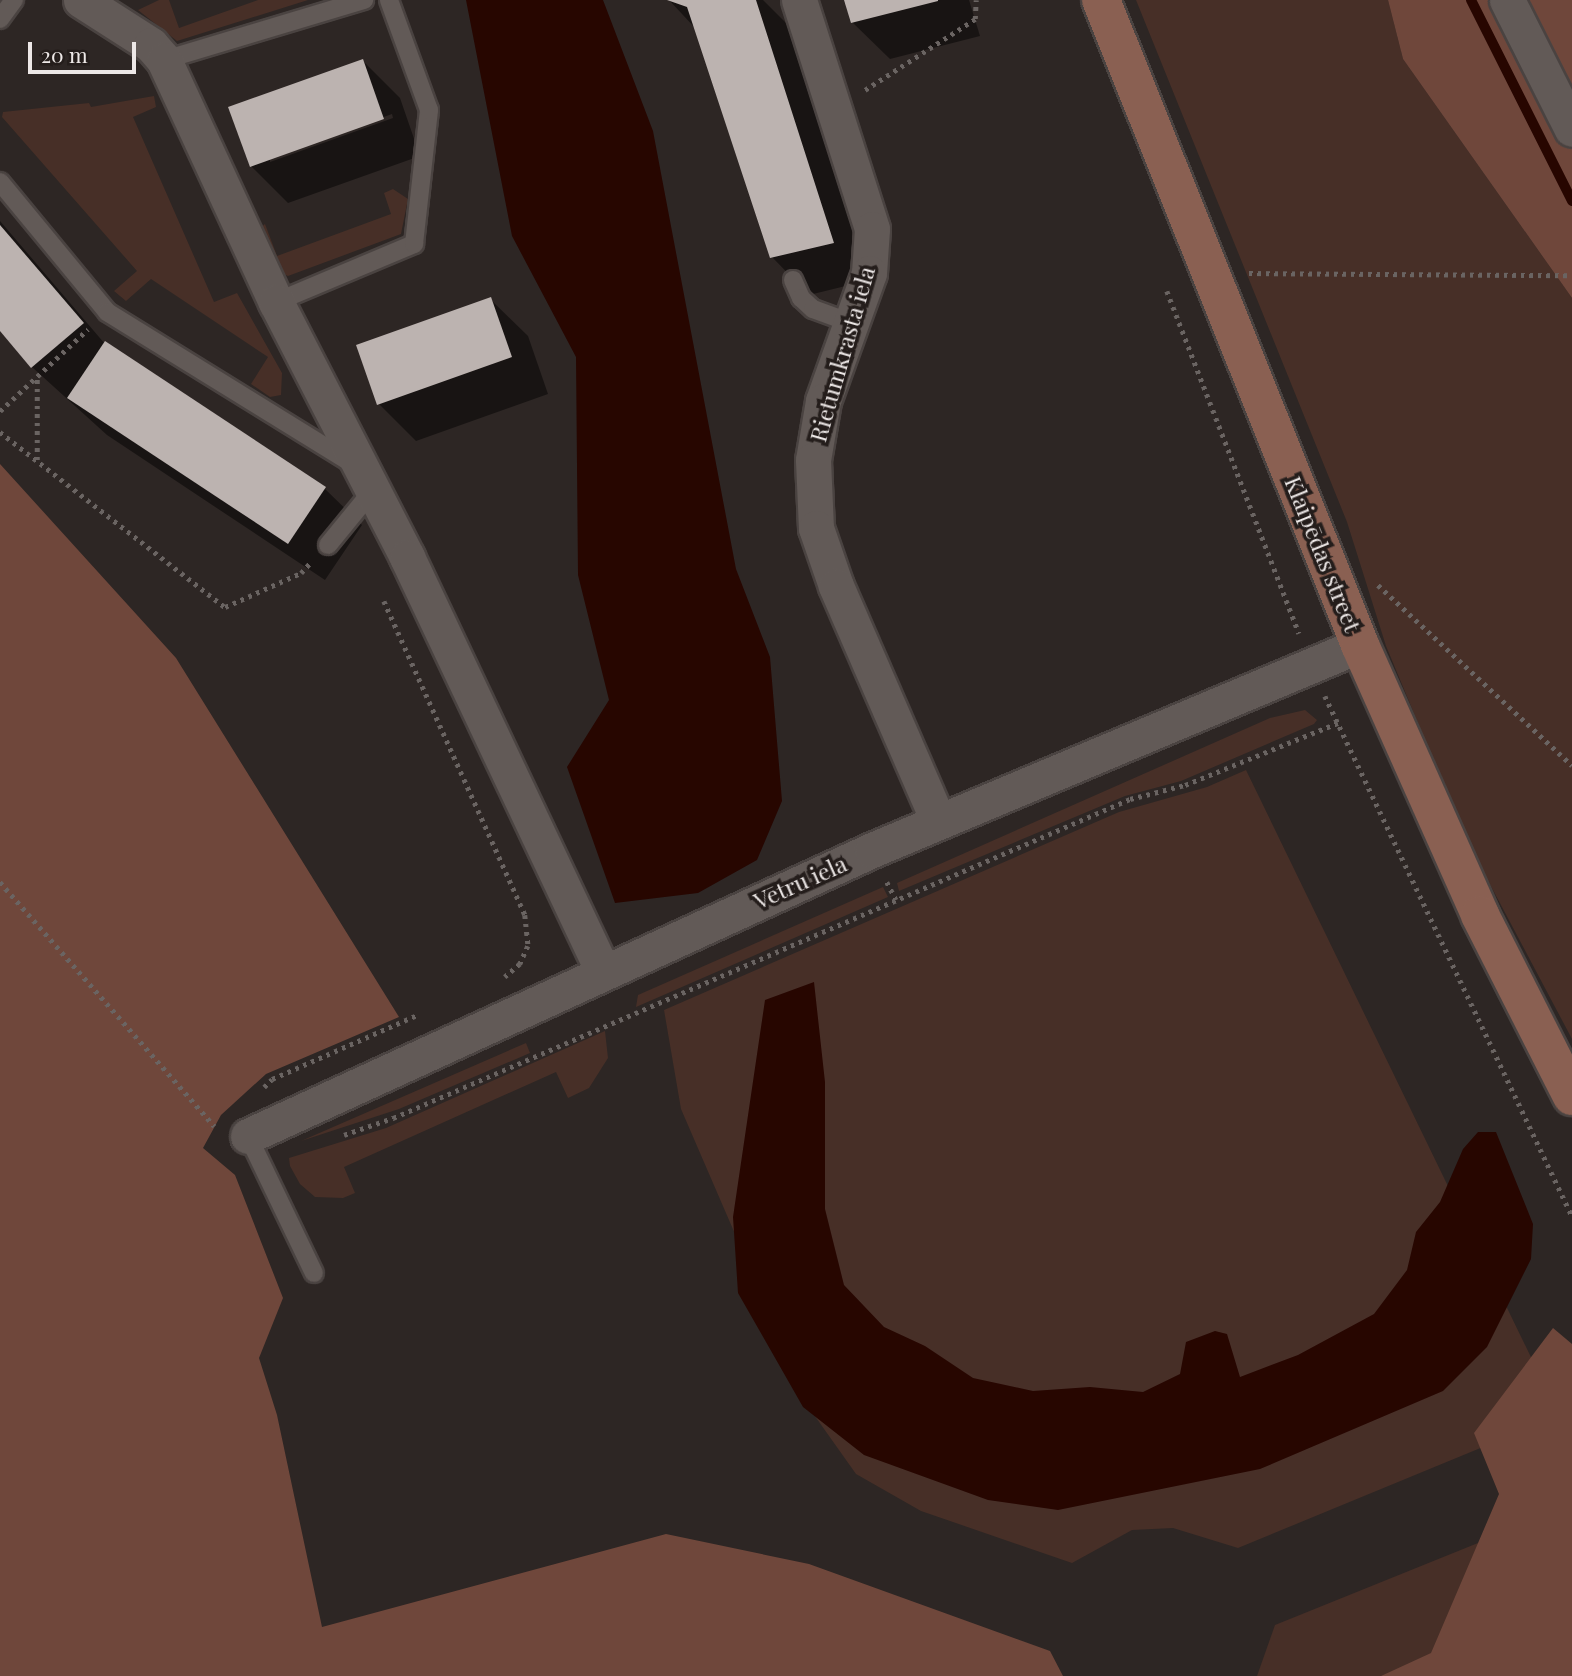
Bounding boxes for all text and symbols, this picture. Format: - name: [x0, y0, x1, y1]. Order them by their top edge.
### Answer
- scale bar: [32, 28, 140, 72]
- text: 20 m: [41, 40, 88, 68]
- street label: Rietumkrasta iela: [804, 263, 880, 445]
- street label: Klaipēdas street: [1279, 472, 1367, 636]
- street label: Vētru iela: [749, 849, 851, 915]

